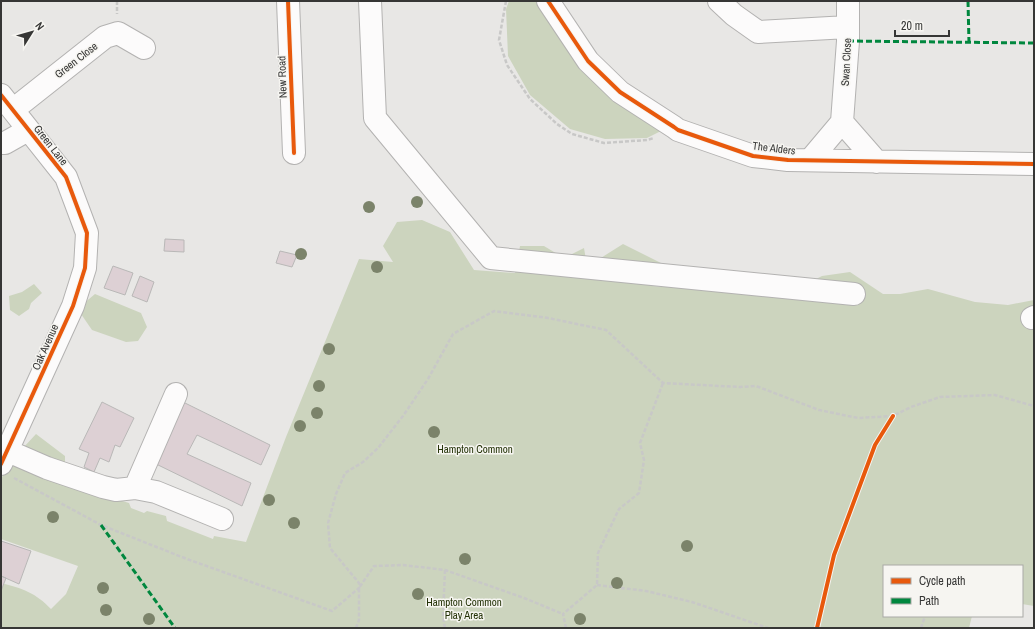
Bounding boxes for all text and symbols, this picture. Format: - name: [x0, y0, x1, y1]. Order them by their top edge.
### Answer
- north arrow: [12, 12, 52, 52]
- scale bar: [895, 12, 949, 38]
- text: 20 m: [901, 18, 923, 34]
- text: N: [32, 19, 48, 33]
- street label: Swan Close: [838, 38, 854, 86]
- street label: Green Close: [52, 39, 100, 81]
- street label: New Road: [274, 56, 290, 98]
- street label: Green Lane: [31, 122, 71, 168]
- street label: The Alders: [752, 138, 797, 158]
- street label: Oak Avenue: [29, 322, 61, 372]
- park label: Hampton Common: [437, 442, 513, 456]
- legend: [883, 565, 1023, 617]
- text: Cycle path: [919, 573, 966, 589]
- text: Path: [919, 593, 939, 609]
- park label: Hampton Common Play Area: [426, 595, 502, 622]

